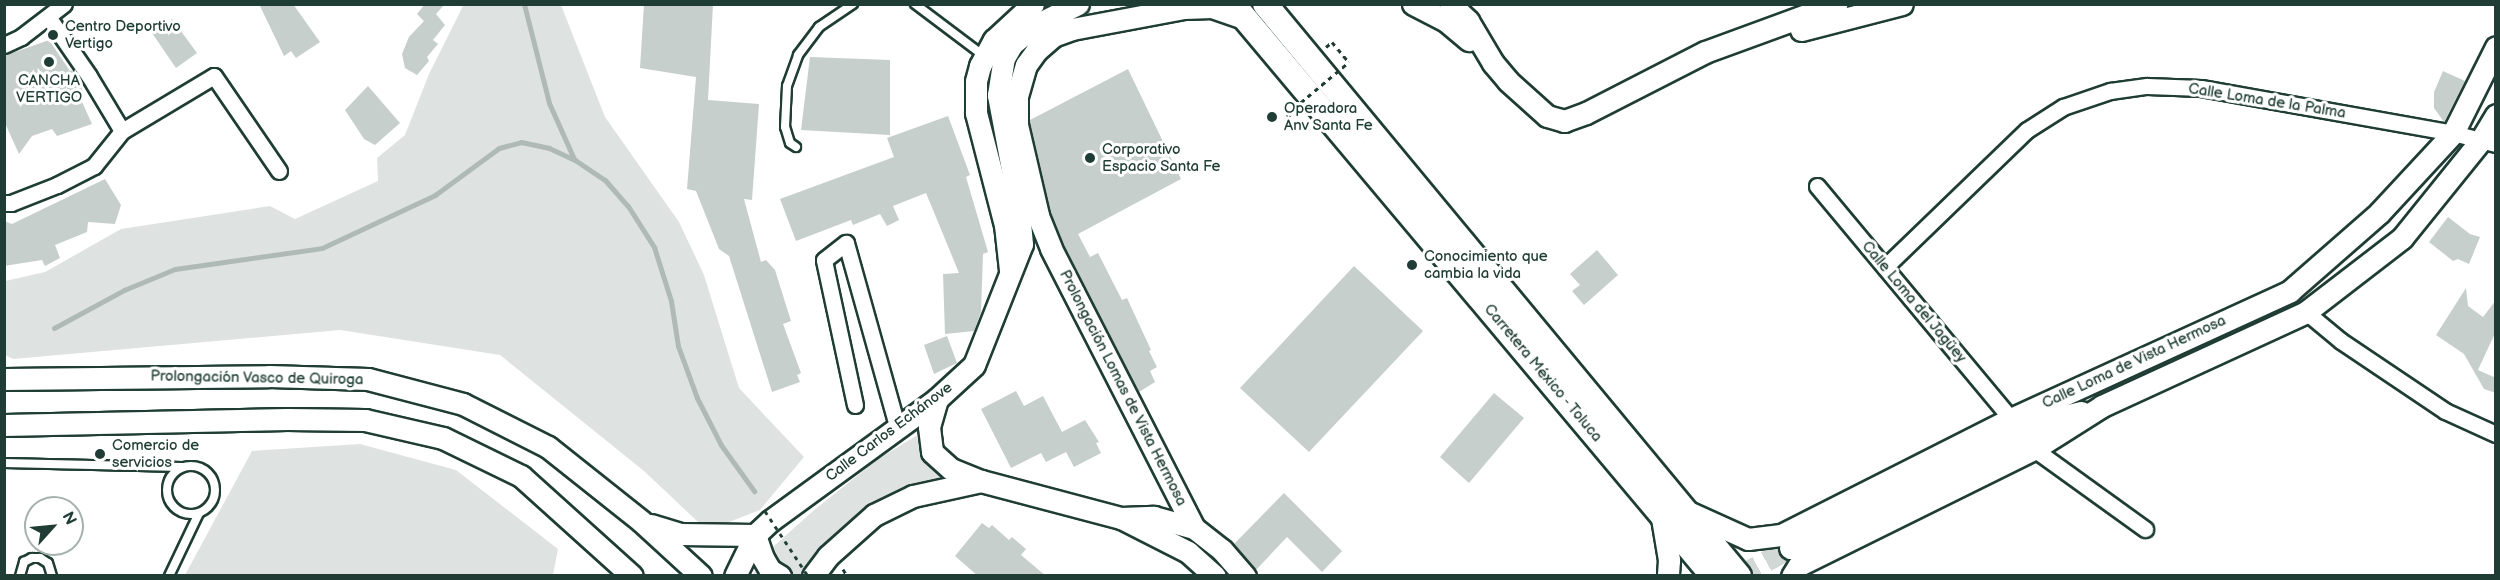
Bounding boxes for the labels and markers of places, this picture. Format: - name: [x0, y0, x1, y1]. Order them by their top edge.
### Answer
- place label: Centro Deportivo Vertigo: [65, 17, 181, 52]
- marker: Centro Deportivo Vertigo: [46, 28, 60, 42]
- marker: CANCHA VERTIGO: [42, 55, 56, 69]
- place label: CANCHA VERTIGO: [16, 71, 82, 106]
- place label: Operadora Anv Santa Fe: [1284, 99, 1373, 134]
- marker: Operadora Anv Santa Fe: [1265, 110, 1279, 124]
- place label: Corporativo Espacio Santa Fe: [1102, 140, 1221, 175]
- marker: Corporativo Espacio Santa Fe: [1083, 151, 1097, 165]
- place label: Conocimiento que cambia la vida: [1424, 247, 1548, 282]
- marker: Conocimiento que cambia la vida: [1405, 258, 1419, 272]
- place label: Comercio de servicios: [112, 436, 199, 471]
- marker: Comercio de servicios: [93, 447, 107, 461]

